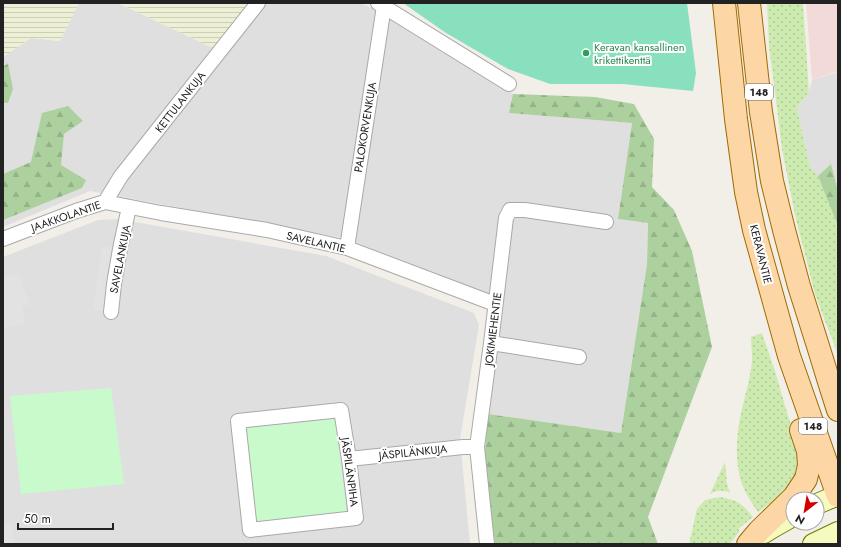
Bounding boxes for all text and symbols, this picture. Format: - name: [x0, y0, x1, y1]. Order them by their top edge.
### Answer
- place label: Keravan kansallinen krikettikenttä: [594, 39, 685, 68]
- marker: Keravan kansallinen krikettikenttä: [581, 48, 591, 58]
- street label: KETTULANKUJA: [151, 67, 209, 136]
- street label: PALOKORVENKUJA: [350, 80, 380, 173]
- road number: 148: [745, 84, 773, 100]
- street label: JAAKKOLANTIE: [27, 197, 103, 236]
- street label: SAVELANKUJA: [106, 223, 135, 295]
- street label: KERAVANTIE: [746, 223, 776, 285]
- street label: SAVELANTIE: [285, 227, 347, 257]
- street label: JOKIMIEHENTIE: [480, 291, 505, 369]
- road number: 148: [799, 418, 827, 434]
- street label: JÄSPILÄNPIHA: [337, 434, 363, 508]
- street label: JÄSPILÄNKUJA: [376, 440, 449, 464]
- north arrow: [785, 491, 825, 531]
- scale bar: [18, 505, 113, 531]
- text: 50 m: [24, 510, 51, 528]
- text: N: [792, 510, 808, 529]

